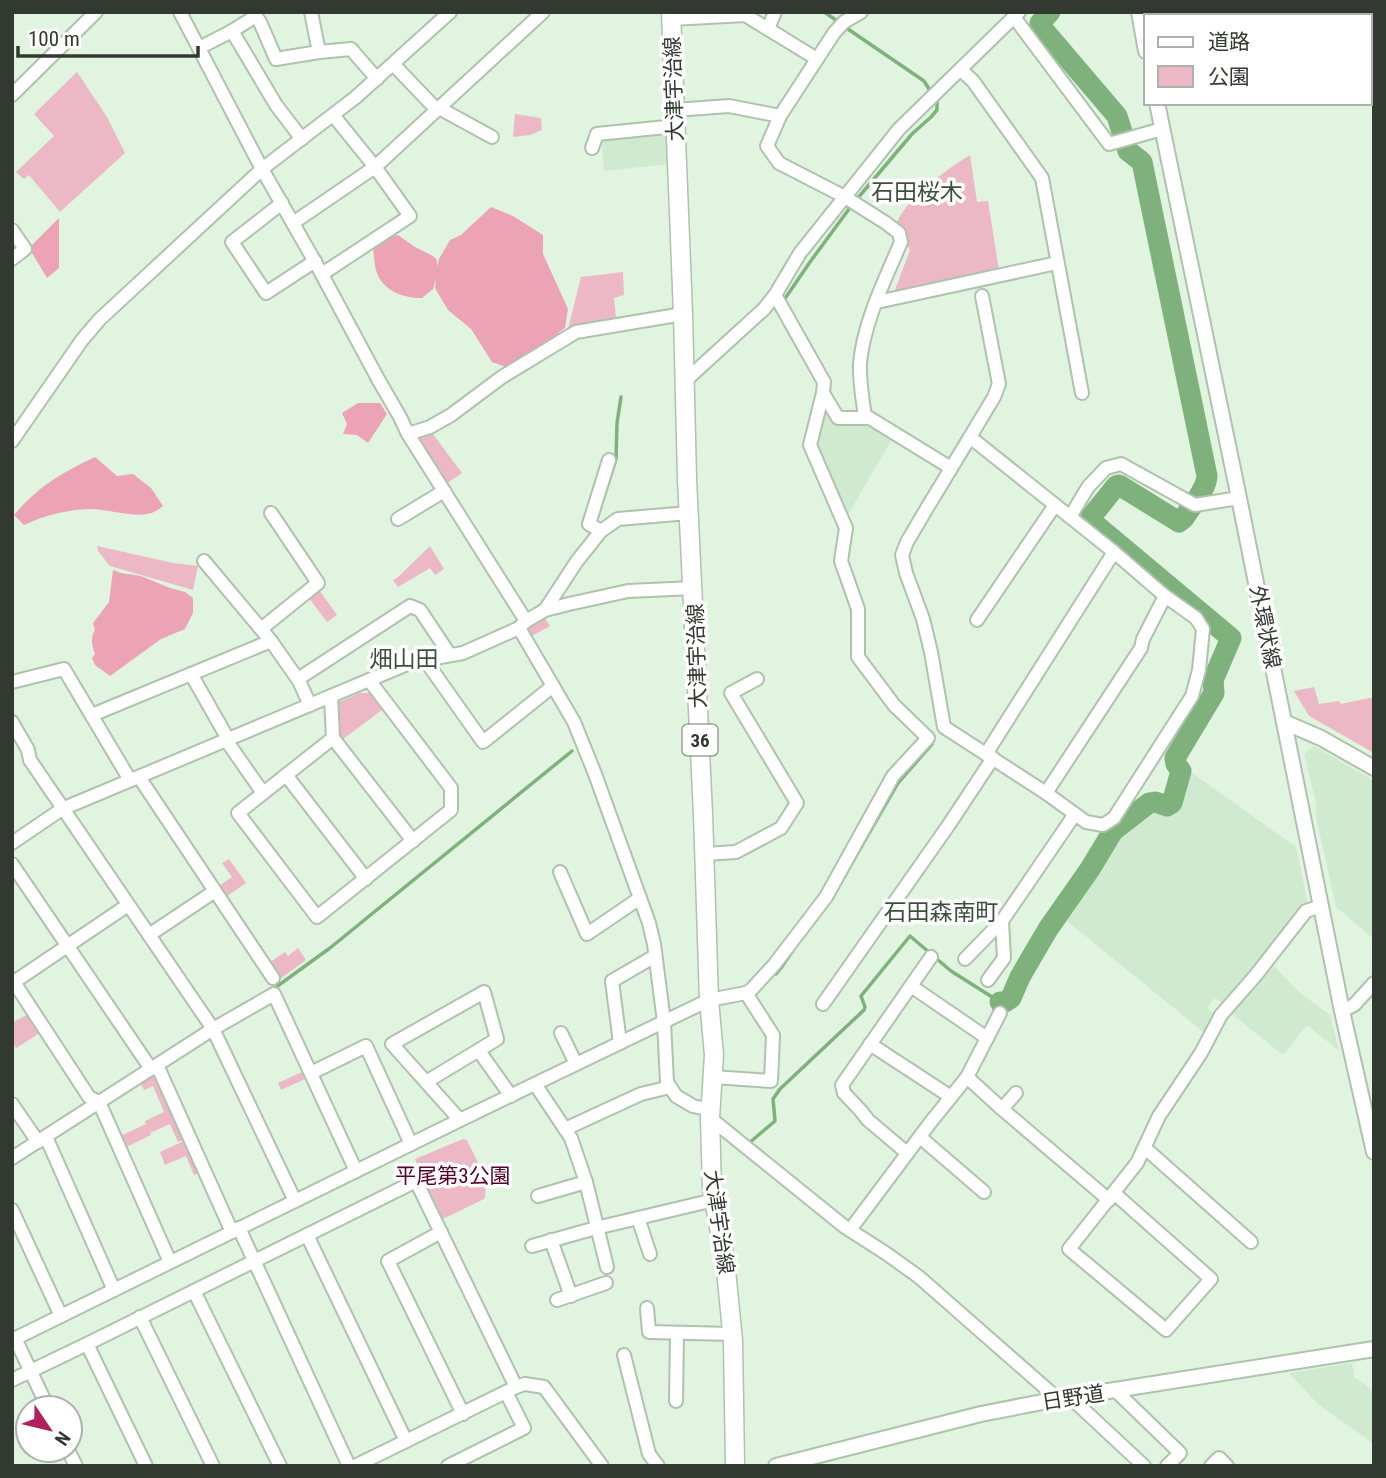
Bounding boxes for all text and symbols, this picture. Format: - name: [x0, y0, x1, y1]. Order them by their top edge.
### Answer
- scale bar: [18, 14, 198, 58]
- legend: [1144, 14, 1372, 105]
- text: 100 m: [28, 27, 80, 51]
- text: 道路: [1208, 30, 1250, 54]
- street label: 大津宇治線: [660, 36, 688, 142]
- text: 公園: [1208, 65, 1250, 89]
- district label: 石田桜木: [871, 179, 963, 206]
- street label: 外環状線: [1245, 583, 1285, 671]
- street label: 大津宇治線: [683, 603, 711, 709]
- district label: 畑山田: [370, 646, 439, 673]
- road number: 36: [682, 724, 718, 755]
- district label: 石田森南町: [884, 899, 999, 926]
- park label: 平尾第3公園: [395, 1164, 511, 1188]
- street label: 大津宇治線: [700, 1168, 738, 1276]
- street label: 日野道: [1040, 1381, 1106, 1415]
- north arrow: [14, 1394, 84, 1464]
- text: N: [50, 1427, 75, 1450]

